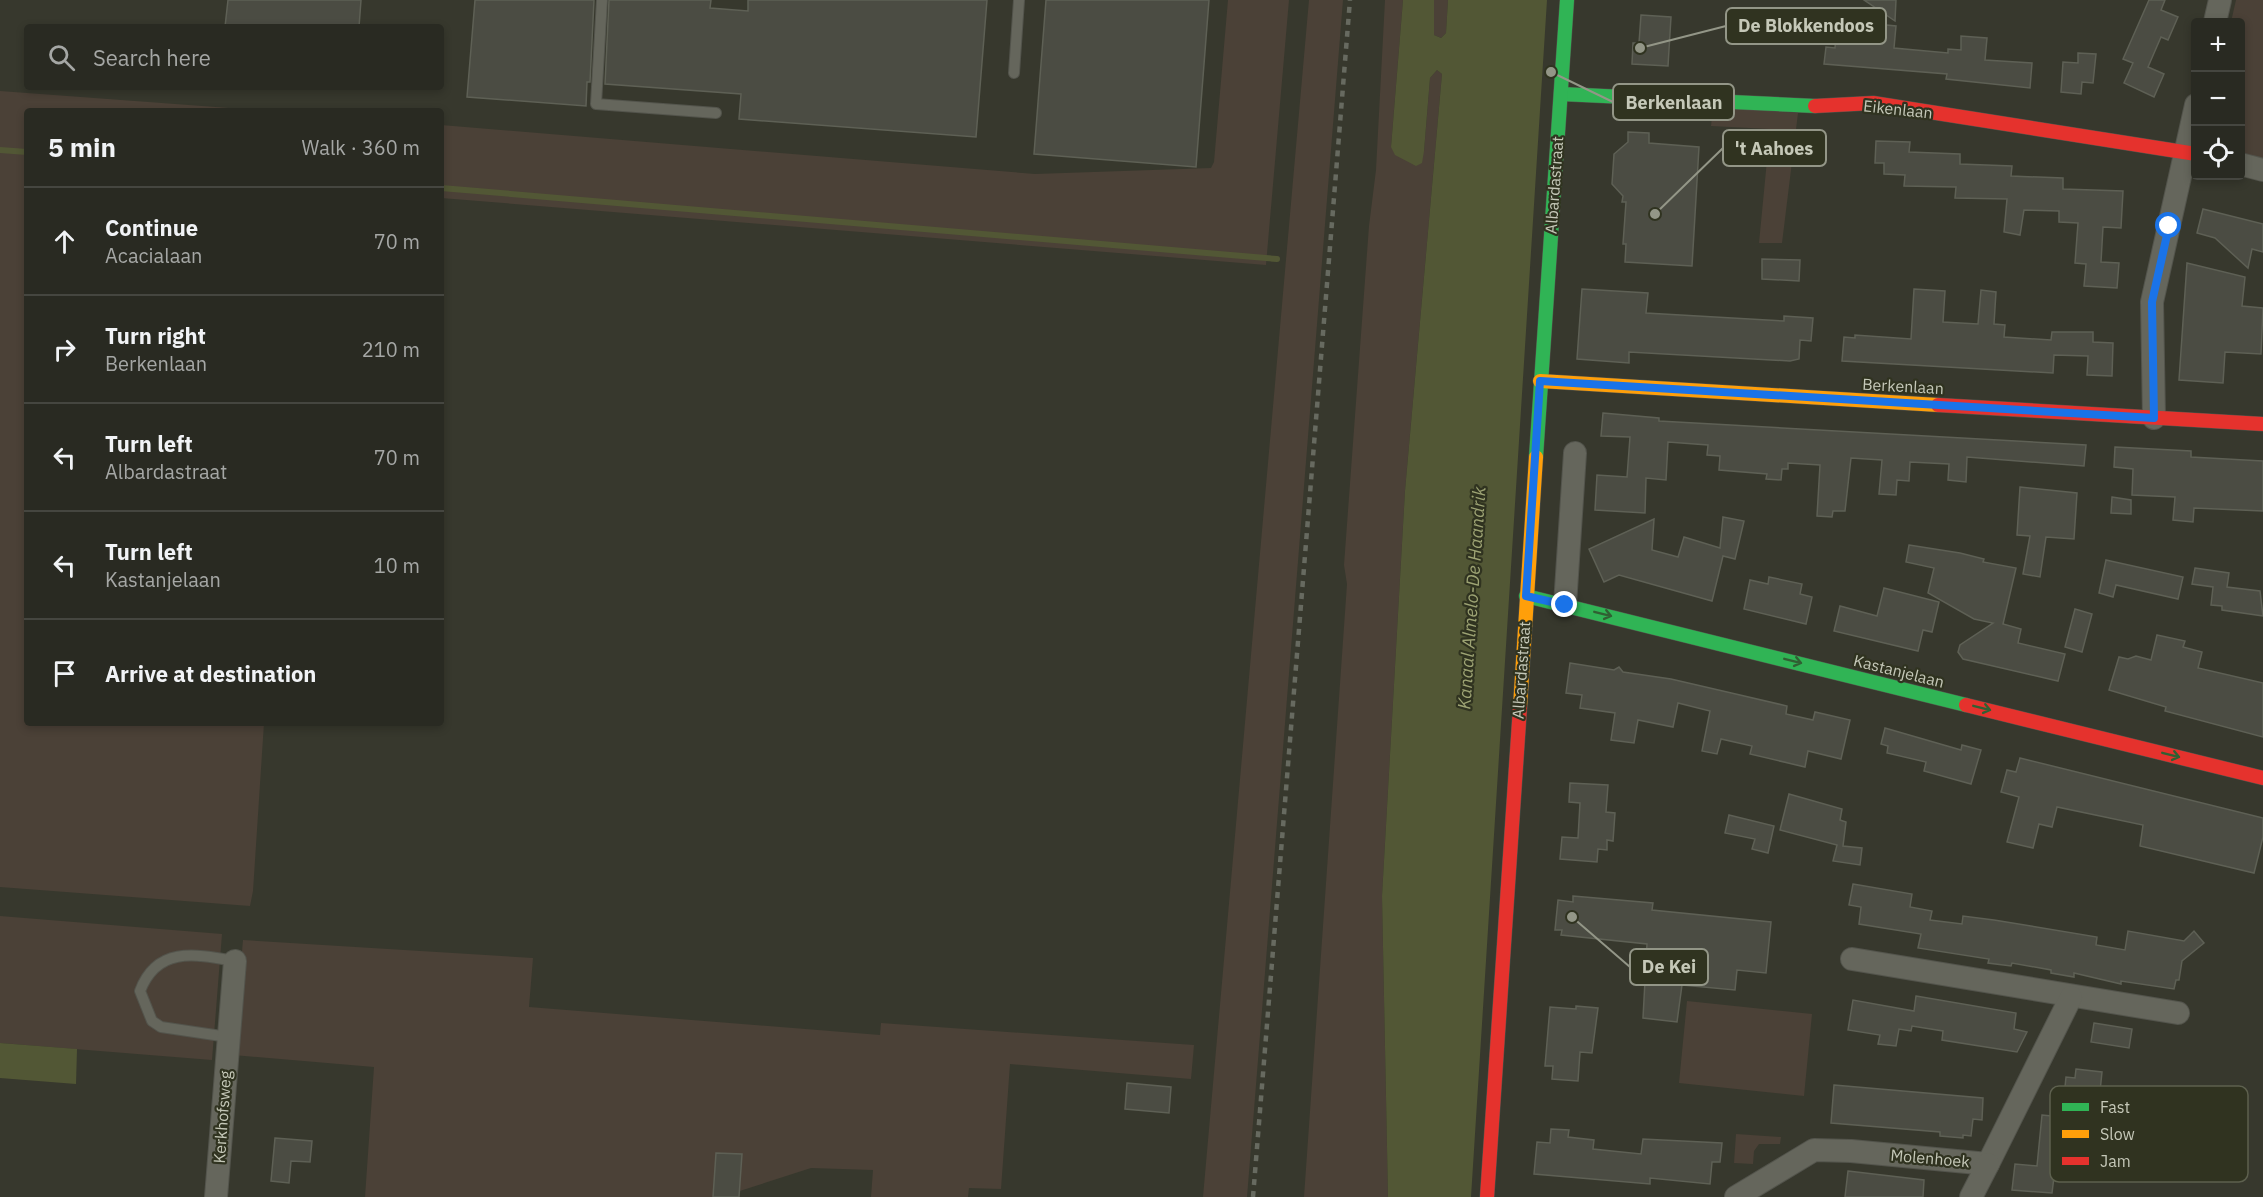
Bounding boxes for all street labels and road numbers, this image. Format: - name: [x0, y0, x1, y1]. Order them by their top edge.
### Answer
- street label: Eikenlaan: [1862, 95, 1934, 123]
- street label: Albardastraat: [1541, 135, 1567, 235]
- street label: Berkenlaan: [1862, 374, 1944, 398]
- street label: Albardastraat: [1508, 620, 1534, 720]
- street label: Kastanjelaan: [1852, 650, 1946, 692]
- street label: Kerkhofsweg: [209, 1069, 235, 1164]
- street label: Molenhoek: [1890, 1145, 1971, 1171]

